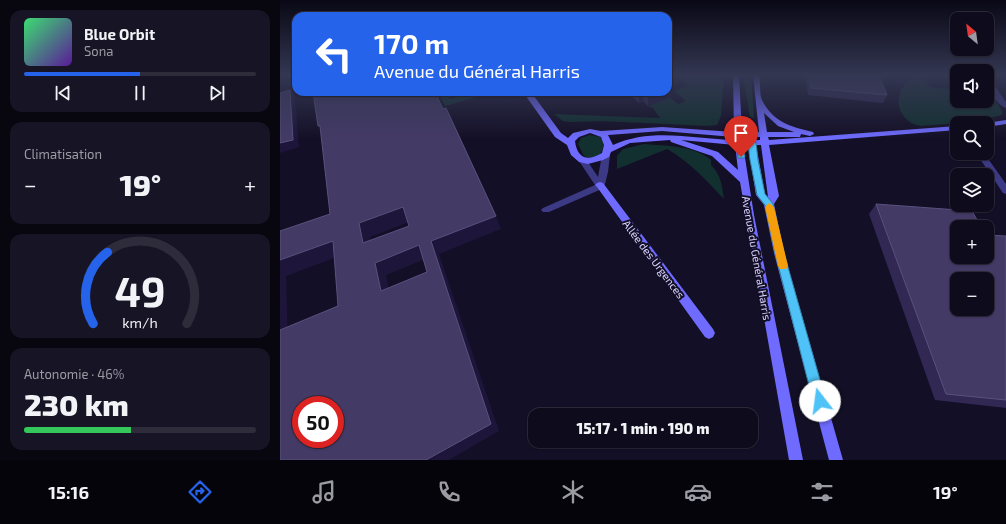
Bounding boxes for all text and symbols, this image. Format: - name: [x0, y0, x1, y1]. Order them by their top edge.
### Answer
- north arrow: [950, 12, 994, 56]
- map controls: [950, 12, 994, 316]
- text: Blue Orbit: [84, 25, 155, 43]
- text: 170 m: [374, 26, 449, 60]
- icon: left: [308, 28, 360, 80]
- text: Sona: [84, 43, 113, 59]
- text: Avenue du Général Harris: [374, 60, 580, 82]
- button: sound: [950, 64, 994, 108]
- icon: previous: [52, 82, 74, 104]
- icon: pause: [129, 82, 151, 104]
- icon: next: [206, 82, 228, 104]
- pin: [724, 116, 758, 157]
- button: search: [950, 116, 994, 160]
- icon: arrive: [730, 122, 752, 144]
- text: Climatisation: [24, 146, 102, 162]
- text: 19°: [120, 166, 161, 202]
- button: layers: [950, 168, 994, 212]
- text: −: [24, 171, 37, 197]
- text: +: [244, 171, 256, 197]
- street label: Avenue du Général Harris: [740, 195, 774, 322]
- street label: Allée des Urgences: [620, 217, 688, 301]
- button: +: [950, 220, 994, 264]
- text: 49: [114, 265, 166, 315]
- button: −: [950, 272, 994, 316]
- text: km/h: [122, 314, 158, 331]
- text: Autonomie · 46%: [24, 366, 124, 382]
- position arrow: [799, 380, 841, 422]
- text: 230 km: [24, 386, 129, 422]
- speed limit sign: 50: [292, 396, 344, 448]
- text: 15:17 · 1 min · 190 m: [576, 419, 710, 437]
- icon: directions: [186, 478, 214, 506]
- icon: music: [310, 478, 338, 506]
- icon: phone: [435, 478, 463, 506]
- icon: climate: [559, 478, 587, 506]
- icon: car: [684, 478, 712, 506]
- icon: filters: [808, 478, 836, 506]
- text: 15:16: [48, 481, 89, 503]
- text: 19°: [933, 481, 958, 503]

